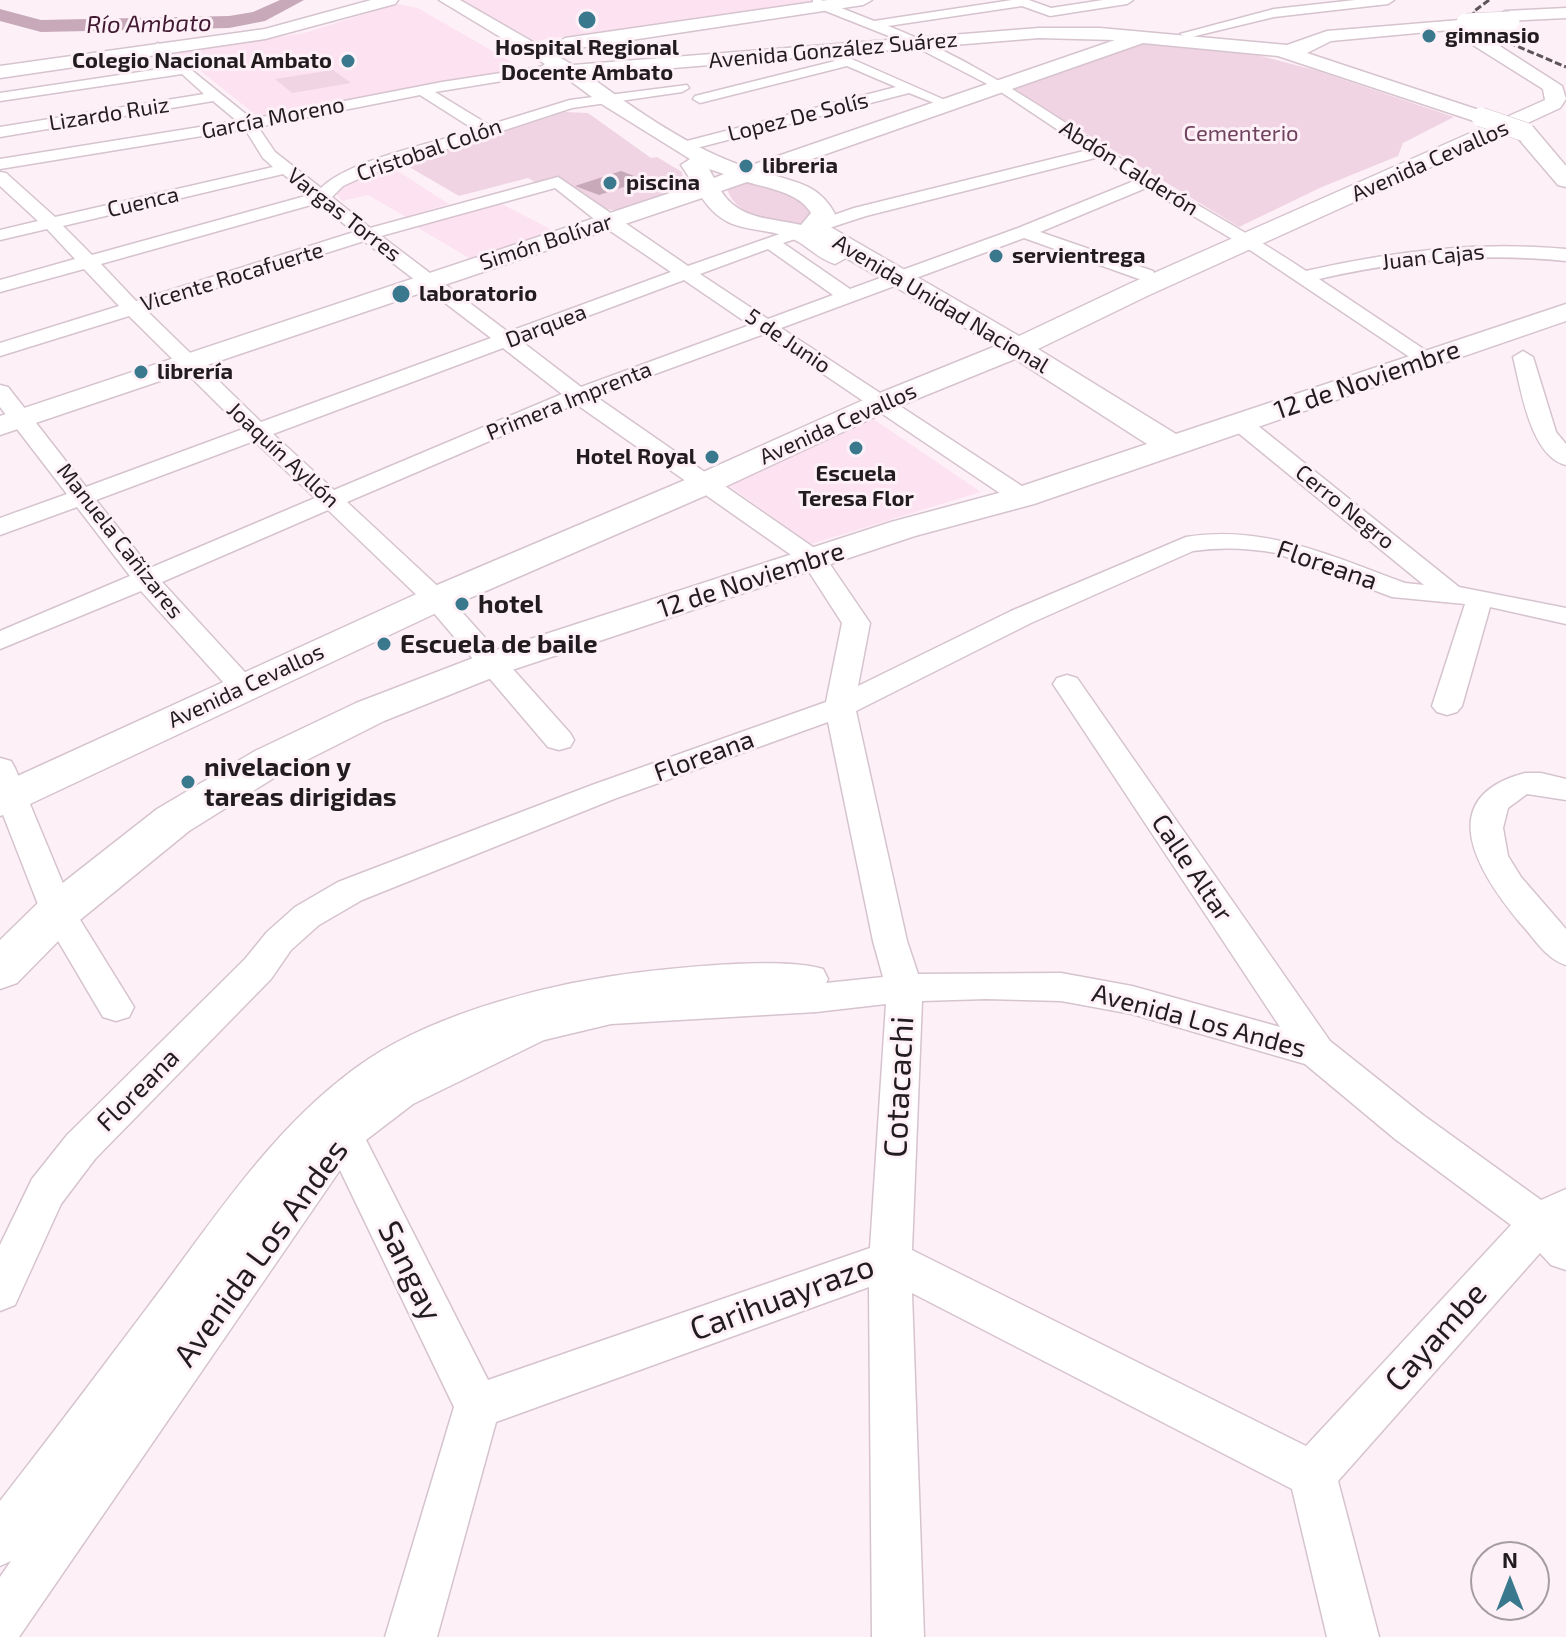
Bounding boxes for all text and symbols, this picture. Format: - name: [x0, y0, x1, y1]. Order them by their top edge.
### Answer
- water label: Río Ambato: [86, 9, 212, 39]
- marker: Hospital Regional Docente Ambato: [576, 9, 598, 31]
- place label: gimnasio: [1445, 23, 1540, 49]
- street label: Avenida González Suárez: [707, 26, 959, 74]
- marker: gimnasio: [1420, 27, 1438, 45]
- place label: Hospital Regional Docente Ambato: [495, 35, 679, 86]
- place label: Colegio Nacional Ambato: [72, 48, 332, 74]
- marker: Colegio Nacional Ambato: [339, 52, 357, 70]
- street label: Lopez De Solís: [725, 87, 871, 147]
- street label: Lizardo Ruiz: [47, 91, 171, 137]
- street label: García Moreno: [199, 91, 347, 145]
- street label: Cristobal Colón: [353, 113, 505, 187]
- street label: Abdón Calderón: [1055, 115, 1203, 221]
- street label: Avenida Cevallos: [1347, 115, 1513, 207]
- park label: Cementerio: [1183, 121, 1299, 147]
- place label: libreria: [762, 153, 838, 179]
- marker: libreria: [737, 157, 755, 175]
- street label: Vargas Torres: [282, 162, 406, 268]
- place label: piscina: [626, 170, 700, 196]
- marker: piscina: [601, 174, 619, 192]
- street label: Cuenca: [105, 181, 181, 223]
- street label: Simón Bolívar: [476, 208, 616, 276]
- street label: Avenida Unidad Nacional: [828, 229, 1054, 379]
- street label: Vicente Rocafuerte: [137, 237, 327, 317]
- street label: Juan Cajas: [1380, 238, 1486, 276]
- place label: servientrega: [1012, 243, 1145, 269]
- marker: servientrega: [987, 247, 1005, 265]
- place label: laboratorio: [419, 281, 537, 307]
- marker: laboratorio: [390, 283, 412, 305]
- street label: Darquea: [502, 299, 590, 353]
- street label: 5 de Junio: [741, 303, 835, 379]
- street label: 12 de Noviembre: [1270, 334, 1464, 426]
- street label: Primera Imprenta: [483, 356, 655, 446]
- place label: librería: [157, 359, 233, 385]
- marker: librería: [132, 363, 150, 381]
- street label: Avenida Cevallos: [755, 378, 921, 470]
- street label: Joaquín Ayllón: [222, 396, 344, 514]
- marker: Escuela Teresa Flor: [847, 439, 865, 457]
- place label: Hotel Royal: [576, 444, 696, 470]
- marker: Hotel Royal: [703, 448, 721, 466]
- street label: Manuela Cañizares: [51, 458, 189, 624]
- street label: Cerro Negro: [1290, 459, 1400, 555]
- place label: Escuela Teresa Flor: [798, 461, 914, 512]
- street label: Floreana: [1273, 533, 1381, 597]
- street label: 12 de Noviembre: [654, 535, 848, 625]
- place label: hotel: [478, 588, 543, 620]
- marker: hotel: [453, 595, 471, 613]
- place label: Escuela de baile: [400, 628, 598, 660]
- marker: Escuela de baile: [375, 635, 393, 653]
- street label: Avenida Cevallos: [164, 638, 328, 734]
- street label: Floreana: [650, 724, 758, 788]
- place label: nivelacion y tareas dirigidas: [204, 751, 397, 812]
- marker: nivelacion y tareas dirigidas: [179, 773, 197, 791]
- street label: Calle Altar: [1145, 808, 1239, 928]
- street label: Avenida Los Andes: [1089, 977, 1309, 1065]
- street label: Cotacachi: [876, 1015, 922, 1159]
- street label: Floreana: [90, 1042, 186, 1138]
- street label: Avenida Los Andes: [166, 1132, 356, 1374]
- street label: Sangay: [369, 1215, 451, 1327]
- street label: Carihuayrazo: [685, 1247, 879, 1349]
- street label: Cayambe: [1377, 1275, 1495, 1399]
- north arrow: [1470, 1541, 1550, 1621]
- text: N: [1502, 1546, 1518, 1572]

